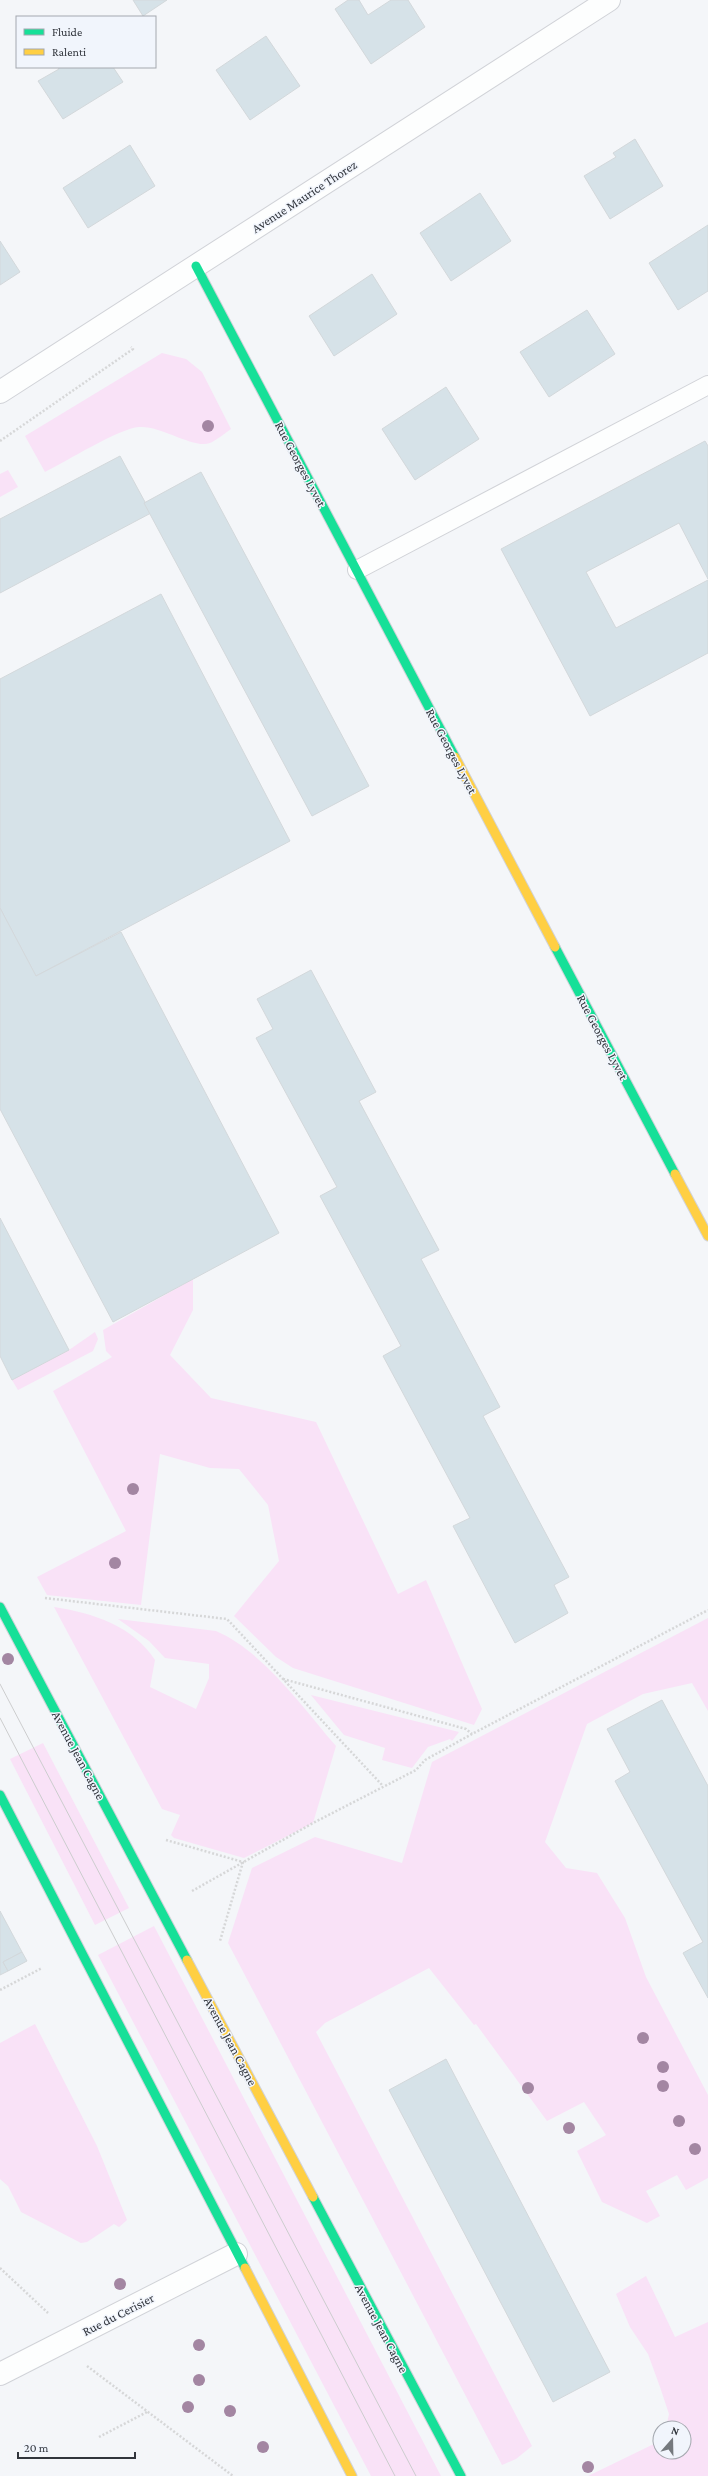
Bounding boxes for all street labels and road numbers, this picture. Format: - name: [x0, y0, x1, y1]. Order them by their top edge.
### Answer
- street label: Avenue Maurice Thorez: [249, 157, 360, 236]
- street label: Rue Georges Lyvet: [272, 419, 330, 510]
- street label: Rue Georges Lyvet: [423, 706, 481, 797]
- street label: Rue Georges Lyvet: [574, 992, 632, 1083]
- street label: Avenue Jean Cagne: [49, 1708, 108, 1802]
- street label: Avenue Jean Cagne: [201, 1994, 260, 2088]
- street label: Avenue Jean Cagne: [352, 2281, 411, 2375]
- street label: Rue du Cerisier: [80, 2290, 157, 2339]

